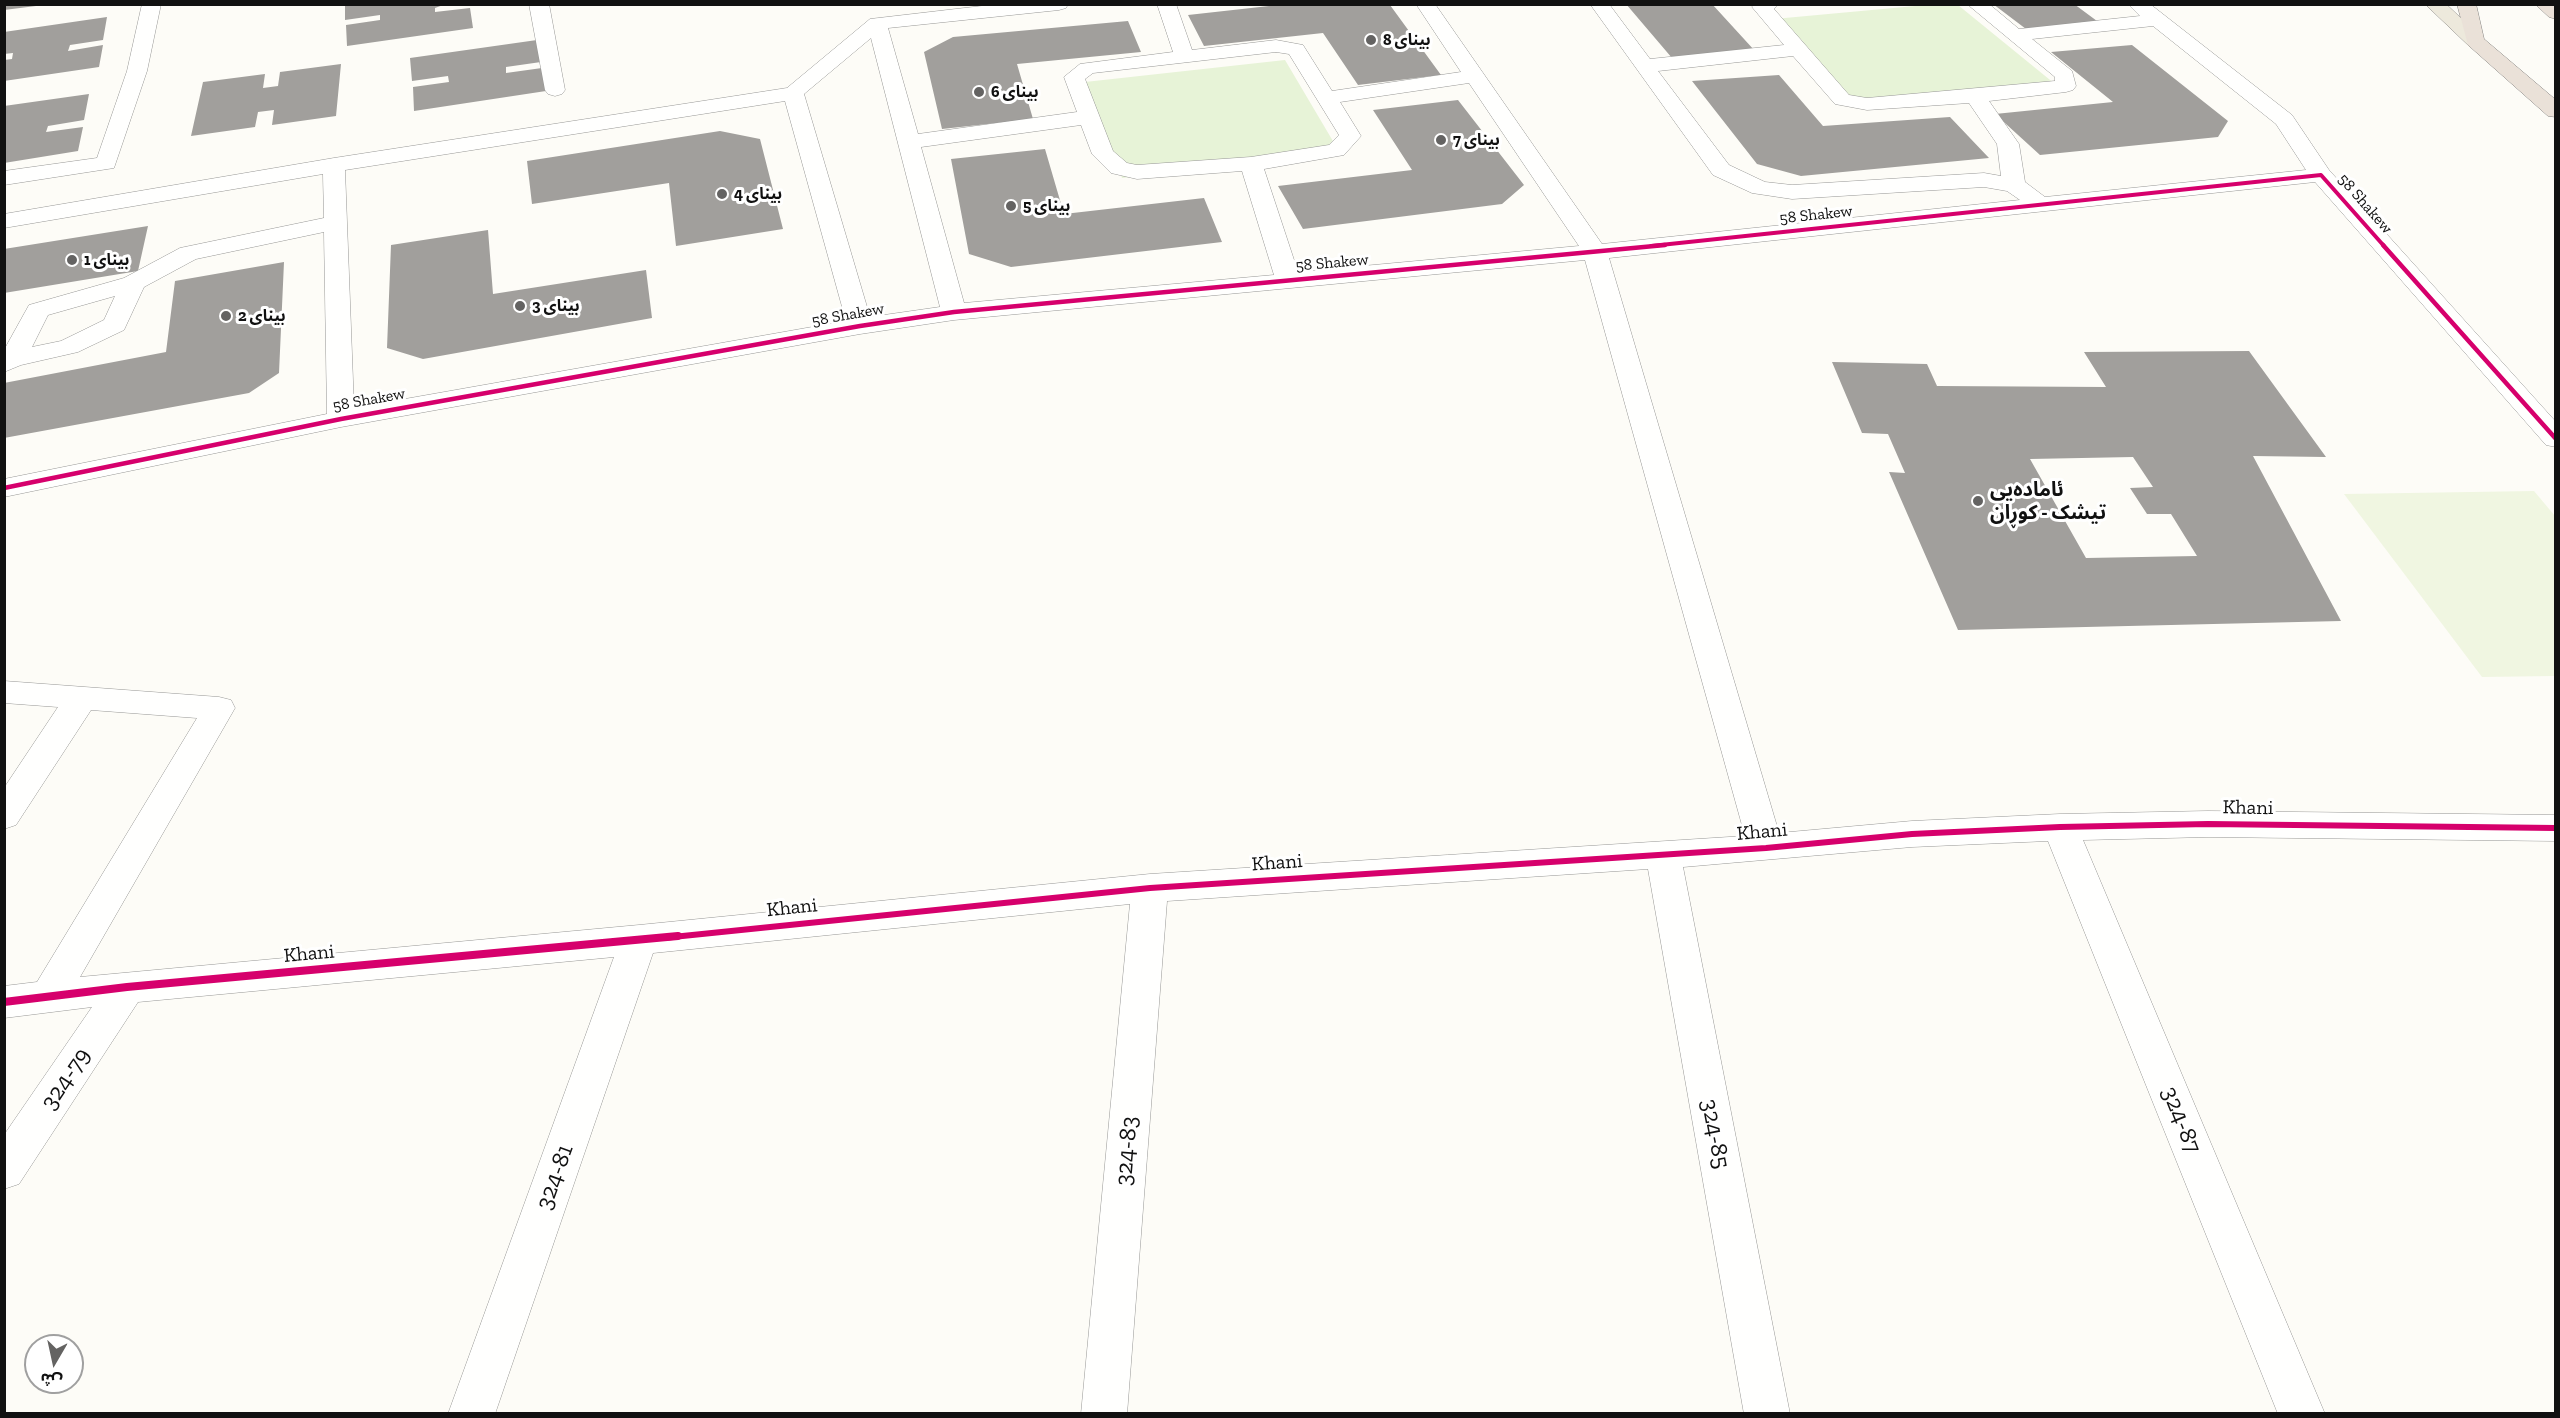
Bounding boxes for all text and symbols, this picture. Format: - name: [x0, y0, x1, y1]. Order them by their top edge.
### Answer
- place label: بيناى 8: [1383, 30, 1431, 50]
- marker: بيناى 8: [1364, 33, 1378, 47]
- place label: بيناى 6: [991, 82, 1039, 102]
- marker: بيناى 6: [972, 85, 986, 99]
- place label: بيناى 7: [1453, 130, 1500, 150]
- marker: بيناى 7: [1434, 133, 1448, 147]
- street label: 58 Shakew: [2334, 170, 2396, 238]
- place label: بيناى 4: [734, 184, 782, 204]
- marker: بيناى 4: [715, 187, 729, 201]
- place label: بيناى 5: [1023, 196, 1070, 216]
- marker: بيناى 5: [1004, 199, 1018, 213]
- street label: 58 Shakew: [1779, 202, 1853, 228]
- place label: بيناى 1: [84, 250, 129, 270]
- street label: 58 Shakew: [1295, 250, 1369, 276]
- marker: بيناى 1: [65, 253, 79, 267]
- place label: بيناى 3: [532, 296, 580, 316]
- marker: بيناى 3: [513, 299, 527, 313]
- street label: 58 Shakew: [810, 299, 886, 331]
- place label: بيناى 2: [238, 306, 286, 326]
- marker: بيناى 2: [219, 309, 233, 323]
- street label: 58 Shakew: [331, 384, 407, 416]
- place label: ئامادەیی تیشک - کوڕان: [1990, 478, 2106, 525]
- marker: ئامادەیی تیشک - کوڕان: [1971, 494, 1985, 508]
- street label: Khani: [2222, 796, 2274, 820]
- street label: Khani: [1736, 818, 1788, 846]
- street label: Khani: [1251, 849, 1303, 877]
- street label: Khani: [766, 893, 818, 923]
- street label: Khani: [283, 940, 335, 968]
- street label: 324-79: [35, 1043, 97, 1115]
- street label: 324-87: [2155, 1082, 2207, 1158]
- street label: 324-85: [1694, 1097, 1736, 1171]
- street label: 324-83: [1110, 1115, 1144, 1187]
- street label: 324-81: [530, 1140, 580, 1214]
- north arrow: [24, 1334, 84, 1394]
- text: ش: [39, 1369, 64, 1391]

